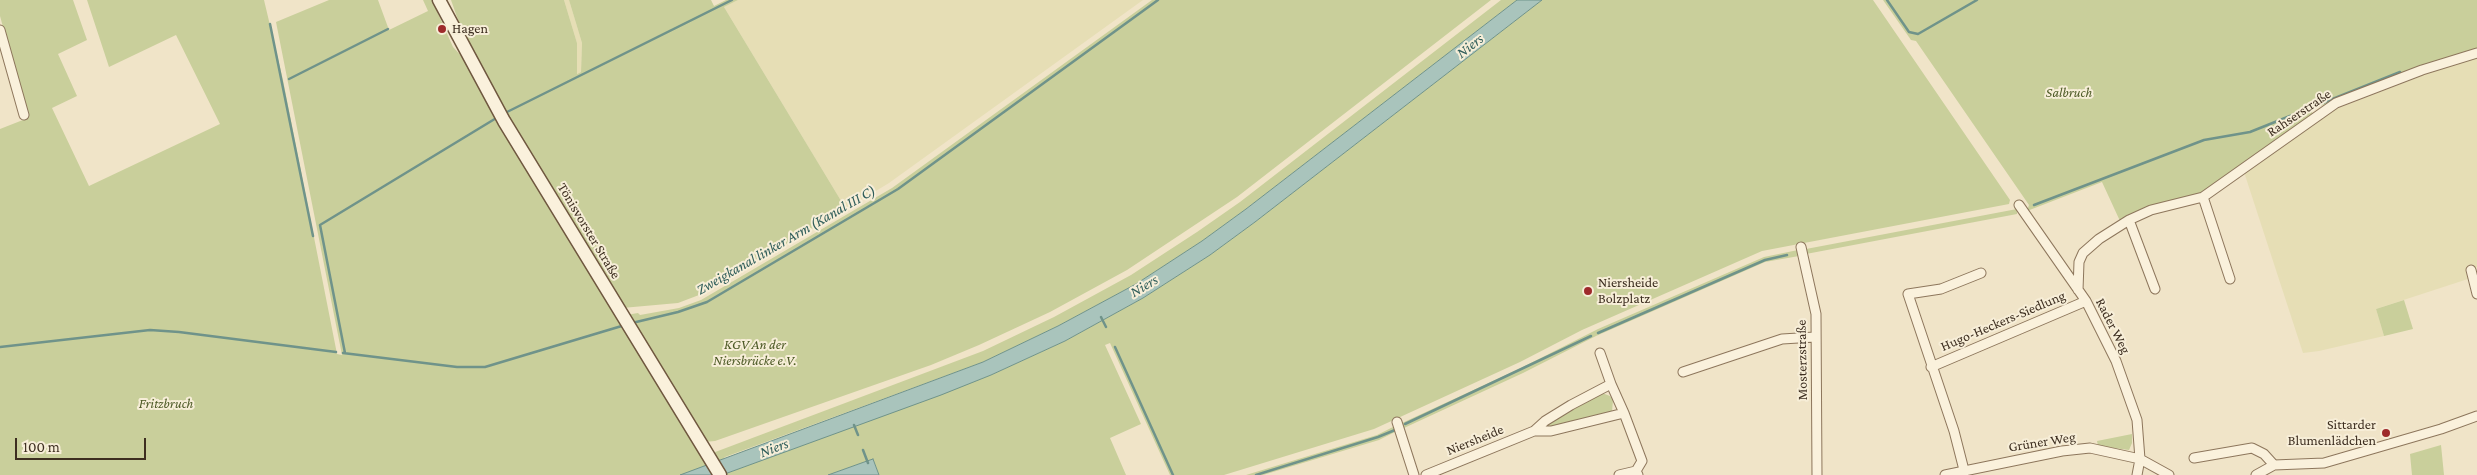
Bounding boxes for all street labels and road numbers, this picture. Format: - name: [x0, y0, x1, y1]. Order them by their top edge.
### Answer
- street label: Rahserstraße: [2264, 86, 2334, 140]
- street label: Tönisvorster Straße: [554, 180, 624, 282]
- street label: Hugo-Heckers-Siedlung: [1938, 287, 2068, 355]
- street label: Rader Weg: [2092, 295, 2134, 357]
- street label: Mosterzstraße: [1793, 319, 1811, 401]
- street label: Niersheide: [1444, 421, 1506, 459]
- street label: Grüner Weg: [2007, 428, 2077, 456]

